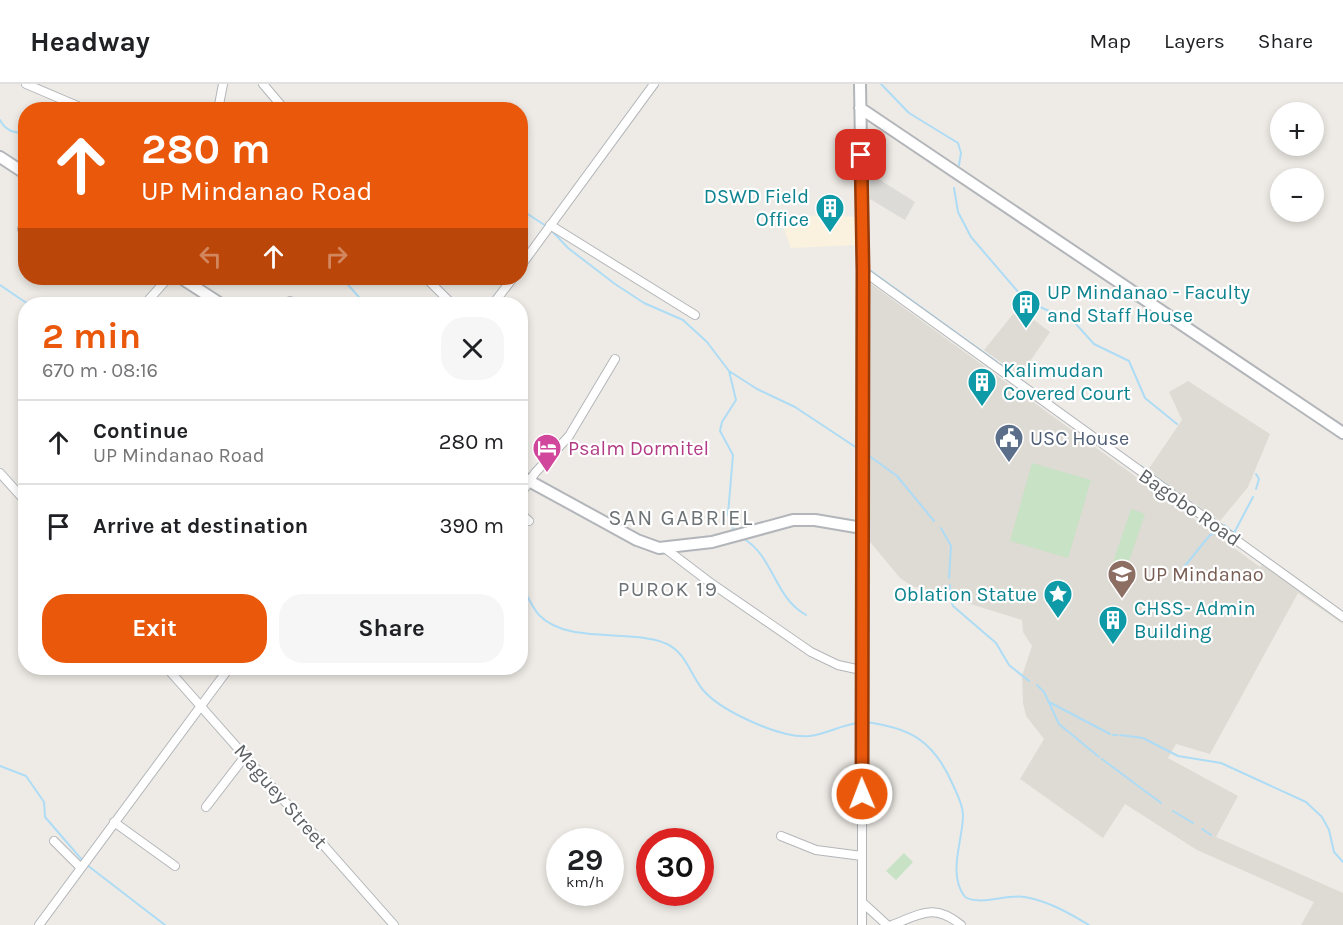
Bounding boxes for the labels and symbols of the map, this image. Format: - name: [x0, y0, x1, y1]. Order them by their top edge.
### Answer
- pin: [835, 129, 886, 180]
- place label: DSWD Field Office: [704, 185, 809, 231]
- building icon: DSWD Field Office: [814, 192, 846, 234]
- place label: UP Mindanao - Faculty and Staff House: [1047, 281, 1250, 327]
- building icon: UP Mindanao - Faculty and Staff House: [1010, 288, 1042, 330]
- place label: Kalimudan Covered Court: [1003, 359, 1131, 405]
- building icon: Kalimudan Covered Court: [966, 366, 998, 408]
- public building icon: USC House: [993, 422, 1025, 464]
- place label: USC House: [1030, 427, 1129, 450]
- hotel icon: Psalm Dormitel: [531, 432, 563, 474]
- place label: Psalm Dormitel: [568, 437, 709, 460]
- street label: Bagobo Road: [1134, 464, 1245, 551]
- district label: SAN GABRIEL: [608, 505, 754, 531]
- school or university icon: UP Mindanao: [1106, 558, 1138, 600]
- place label: UP Mindanao: [1143, 563, 1264, 586]
- district label: PUROK 19: [618, 577, 718, 601]
- place icon: Oblation Statue: [1042, 578, 1074, 620]
- place label: Oblation Statue: [894, 583, 1037, 606]
- place label: CHSS- Admin Building: [1134, 597, 1256, 643]
- building icon: CHSS- Admin Building: [1097, 604, 1129, 646]
- street label: Maguey Street: [229, 740, 332, 854]
- position arrow: [830, 762, 894, 826]
- speed limit sign: 30: [636, 828, 714, 906]

